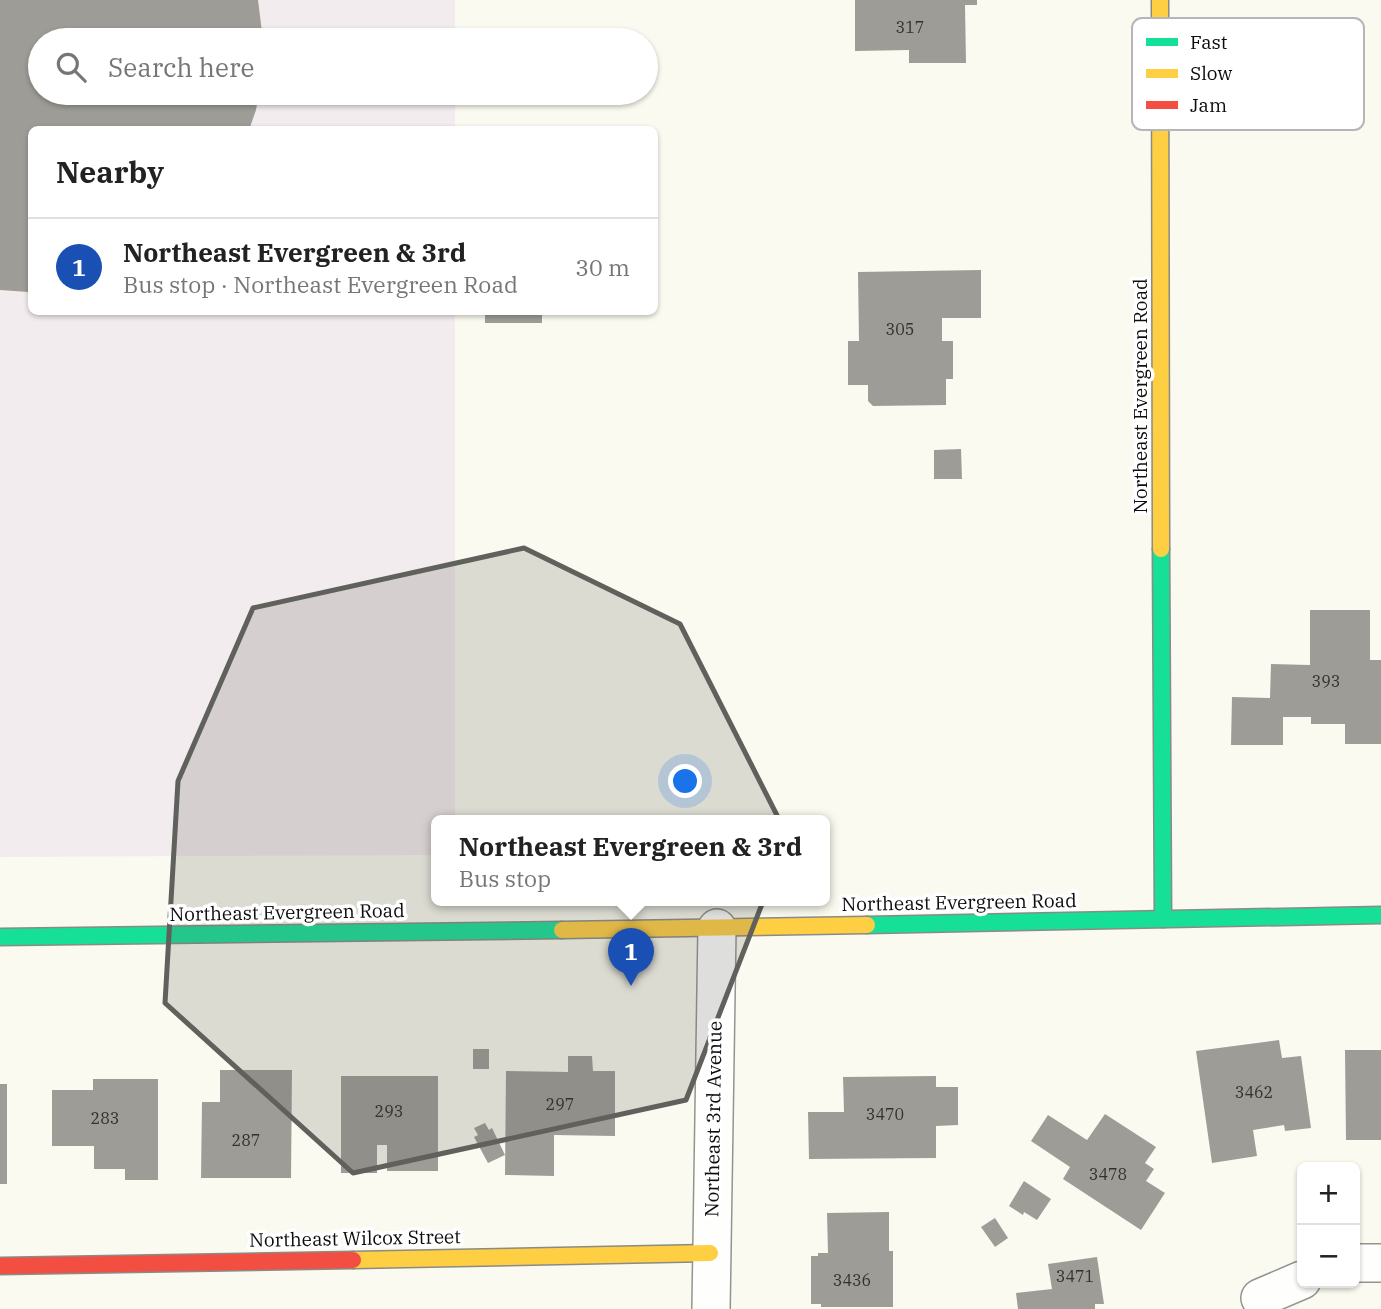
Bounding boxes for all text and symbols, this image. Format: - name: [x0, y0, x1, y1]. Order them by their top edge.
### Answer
- house number: 317: [896, 17, 924, 37]
- legend: [1132, 18, 1364, 130]
- search box: [28, 28, 658, 105]
- text: Fast: [1190, 30, 1228, 54]
- icon: search: [52, 48, 90, 86]
- text: Search here: [108, 50, 254, 84]
- text: Slow: [1190, 61, 1232, 85]
- text: Jam: [1190, 93, 1227, 117]
- text: Nearby: [56, 152, 164, 191]
- text: Northeast Evergreen & 3rd: [123, 235, 466, 269]
- text: 1: [72, 252, 86, 282]
- text: 30 m: [575, 252, 630, 282]
- text: Bus stop · Northeast Evergreen Road: [123, 269, 518, 299]
- street label: Northeast Evergreen Road: [1128, 278, 1152, 514]
- house number: 305: [886, 319, 914, 339]
- house number: 393: [1312, 671, 1340, 691]
- your location: [668, 764, 702, 798]
- popup: [431, 815, 830, 906]
- text: Northeast Evergreen & 3rd: [459, 829, 802, 863]
- text: Bus stop: [459, 863, 551, 893]
- street label: Northeast Evergreen Road: [841, 888, 1077, 916]
- street label: Northeast Evergreen Road: [169, 898, 405, 926]
- pin: 1: [608, 928, 654, 986]
- street label: Northeast 3rd Avenue: [699, 1021, 727, 1217]
- house number: 3462: [1235, 1082, 1273, 1102]
- house number: 297: [546, 1094, 574, 1114]
- house number: 293: [375, 1101, 403, 1121]
- house number: 3470: [866, 1104, 904, 1124]
- house number: 283: [91, 1108, 119, 1128]
- house number: 287: [232, 1130, 260, 1150]
- map controls: [1297, 1162, 1360, 1288]
- button: +: [1297, 1162, 1360, 1225]
- house number: 3478: [1089, 1164, 1127, 1184]
- street label: Northeast Wilcox Street: [249, 1224, 461, 1252]
- button: −: [1297, 1225, 1360, 1288]
- house number: 3471: [1056, 1266, 1094, 1286]
- house number: 3436: [833, 1270, 871, 1290]

